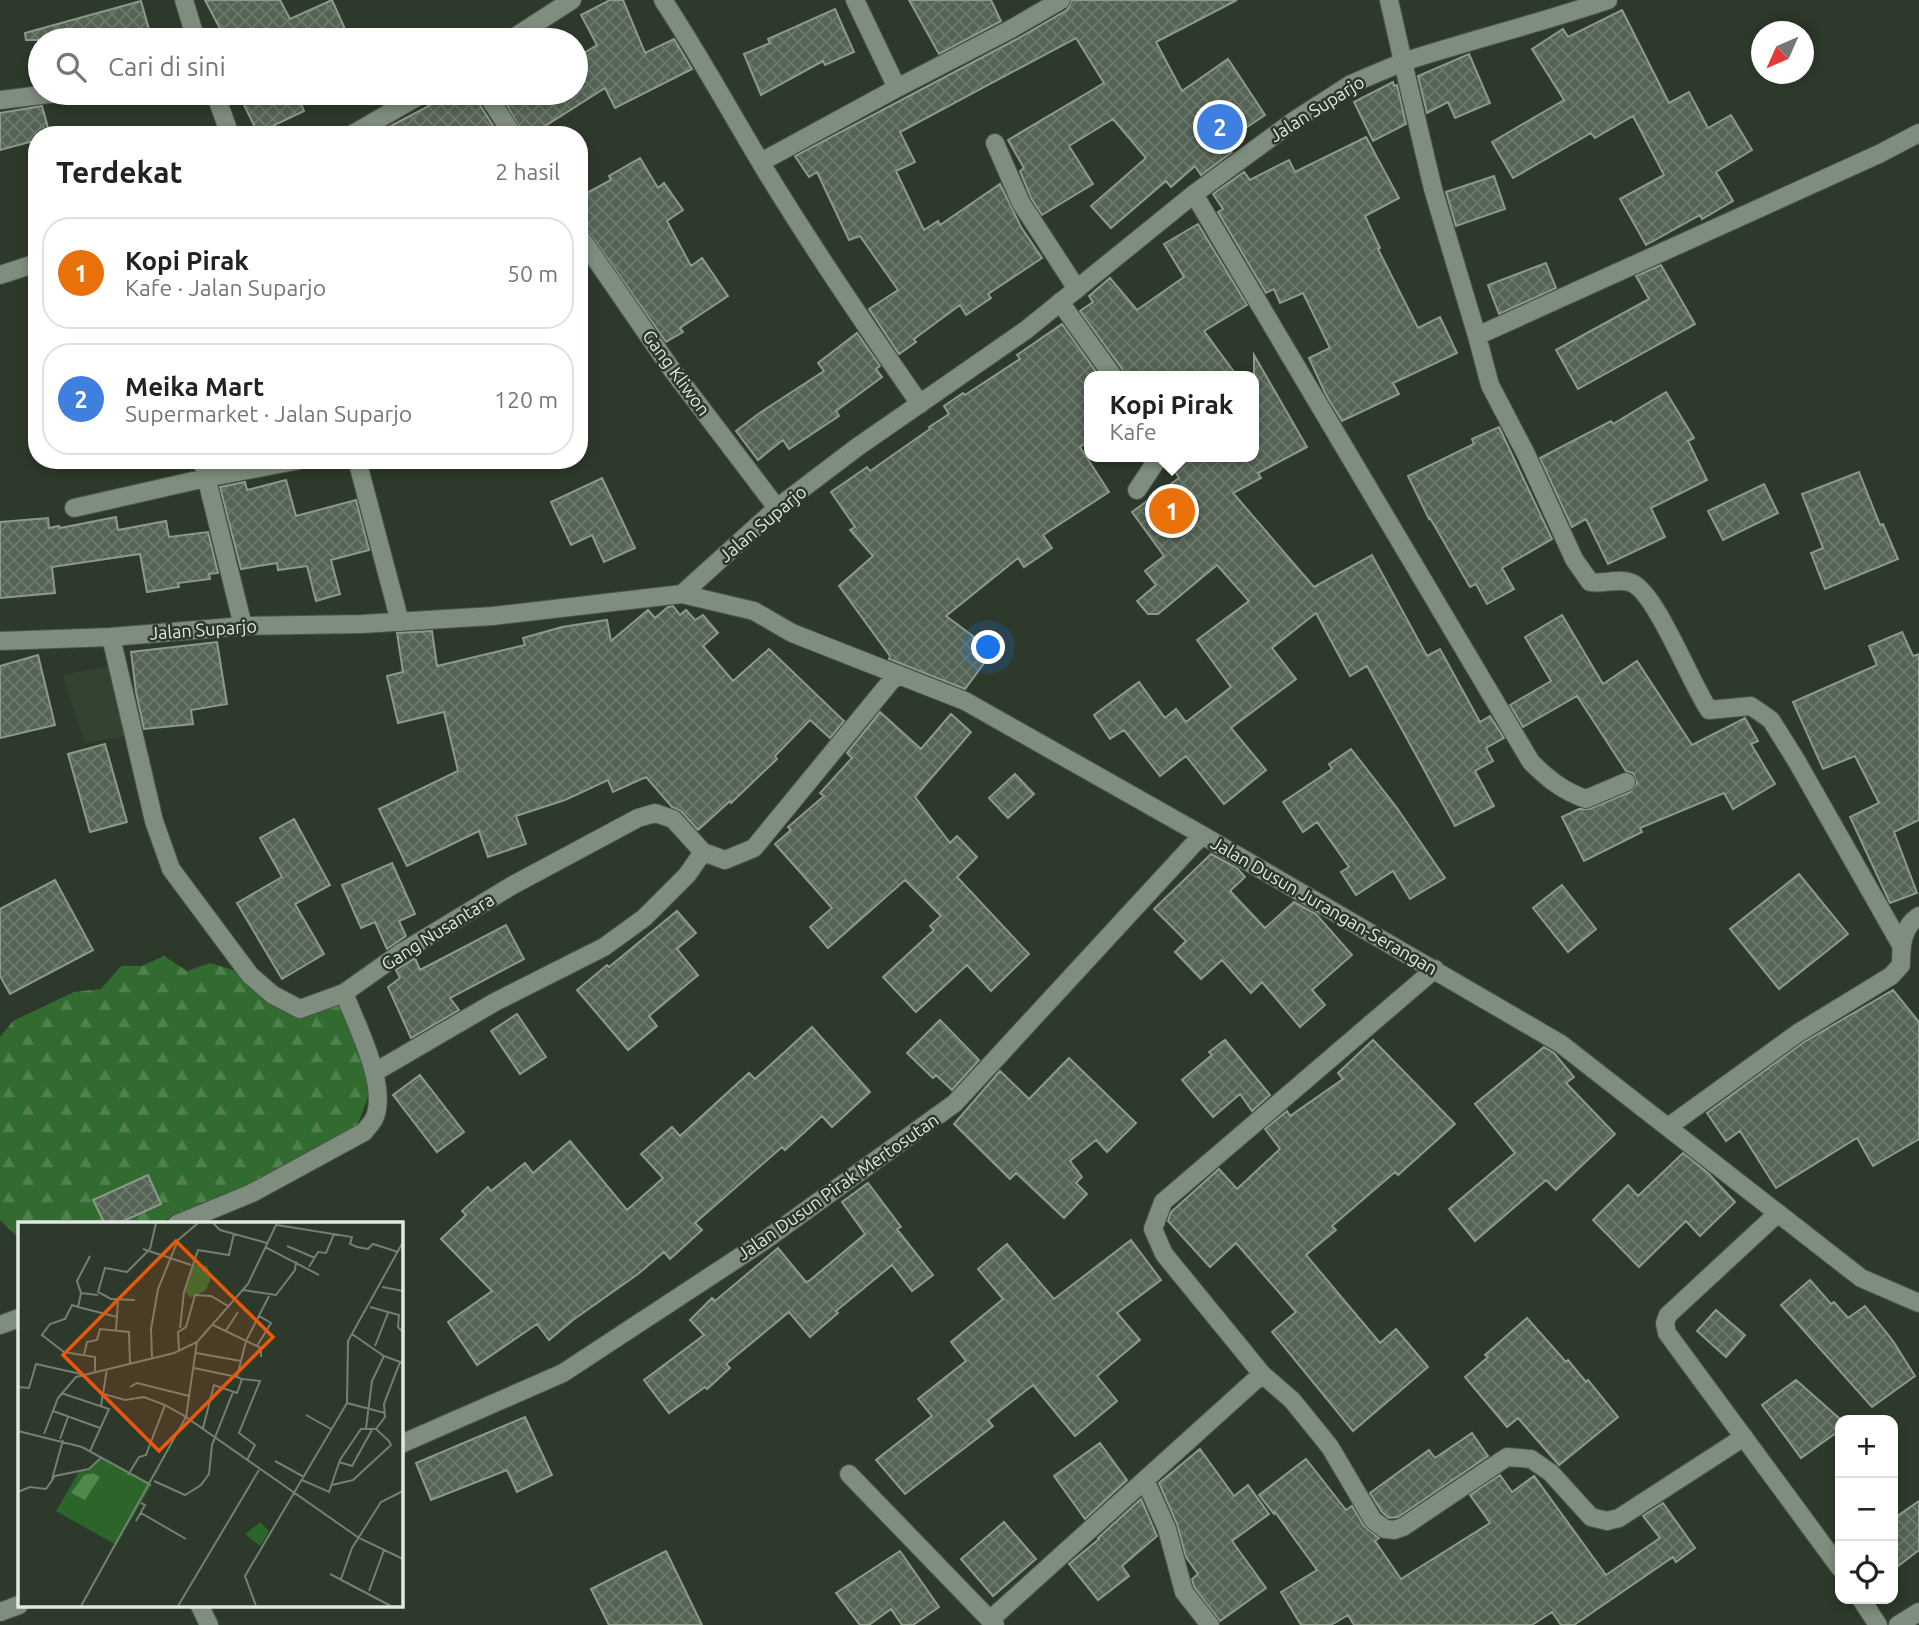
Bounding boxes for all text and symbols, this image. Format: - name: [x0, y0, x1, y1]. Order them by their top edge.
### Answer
- north arrow: [1751, 21, 1814, 84]
- search box: [28, 28, 588, 105]
- icon: search: [52, 48, 90, 86]
- text: Cari di sini: [108, 52, 226, 81]
- street label: Jalan Suparjo: [1265, 71, 1367, 145]
- pin: 2: [1197, 101, 1243, 153]
- text: Terdekat: [56, 155, 182, 189]
- text: 2 hasil: [495, 159, 560, 184]
- text: Kopi Pirak: [125, 246, 249, 275]
- text: 1: [75, 261, 87, 286]
- text: 50 m: [507, 261, 558, 286]
- text: Kafe · Jalan Suparjo: [125, 275, 326, 300]
- street label: Gang Kliwon: [639, 326, 715, 419]
- popup: [1084, 371, 1259, 462]
- text: Meika Mart: [125, 372, 264, 401]
- text: 2: [75, 387, 87, 412]
- text: 120 m: [494, 387, 558, 412]
- text: Kopi Pirak: [1110, 390, 1233, 419]
- text: Supermarket · Jalan Suparjo: [125, 401, 412, 426]
- text: Kafe: [1110, 419, 1157, 444]
- street label: Jalan Suparjo: [715, 481, 810, 566]
- pin: 1: [1149, 485, 1195, 537]
- street label: Jalan Suparjo: [148, 615, 257, 643]
- your location: [971, 630, 1005, 664]
- street label: Jalan Dusun Jurangan-Serangan: [1208, 832, 1441, 978]
- street label: Gang Nusantara: [378, 889, 497, 974]
- street label: Jalan Dusun Pirak Mertosutan: [733, 1109, 942, 1263]
- inset map: [18, 1222, 402, 1608]
- map controls: [1835, 1415, 1898, 1604]
- button: +: [1835, 1415, 1898, 1478]
- button: −: [1835, 1478, 1898, 1541]
- button: locate: [1835, 1541, 1898, 1604]

